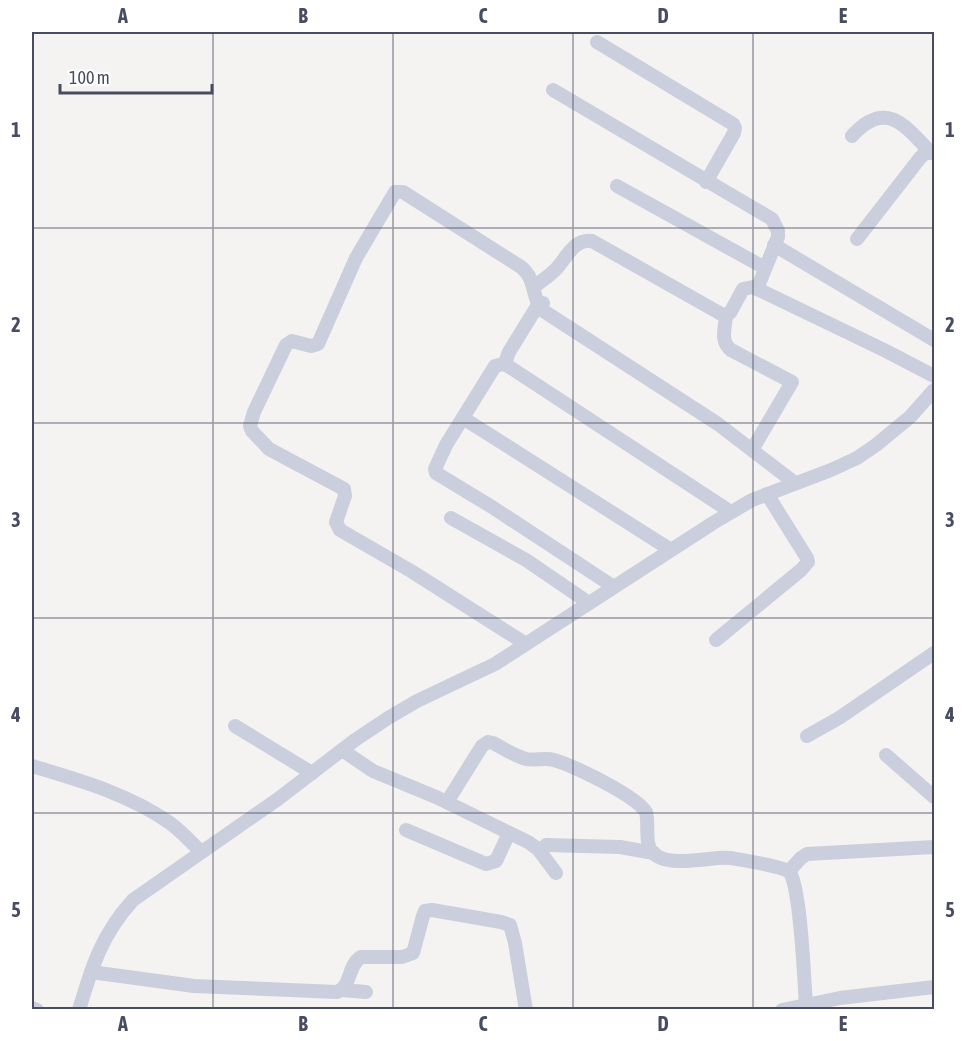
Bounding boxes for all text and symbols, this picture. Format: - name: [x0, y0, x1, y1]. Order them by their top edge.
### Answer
- text: A: [117, 4, 128, 27]
- text: B: [298, 4, 308, 27]
- text: C: [479, 4, 488, 27]
- text: D: [657, 4, 669, 27]
- text: E: [839, 4, 848, 27]
- scale bar: [60, 57, 212, 95]
- text: 100 m: [69, 67, 110, 88]
- text: 1: [11, 118, 21, 141]
- text: 1: [945, 118, 955, 141]
- text: 2: [11, 313, 21, 336]
- text: 2: [945, 313, 955, 336]
- text: 3: [11, 508, 21, 531]
- text: 3: [945, 508, 955, 531]
- text: 4: [10, 703, 21, 726]
- text: 4: [944, 703, 955, 726]
- text: 5: [11, 898, 21, 921]
- text: 5: [945, 898, 955, 921]
- text: A: [117, 1012, 128, 1035]
- text: B: [298, 1012, 308, 1035]
- text: C: [479, 1012, 488, 1035]
- text: D: [657, 1012, 669, 1035]
- text: E: [839, 1012, 848, 1035]

